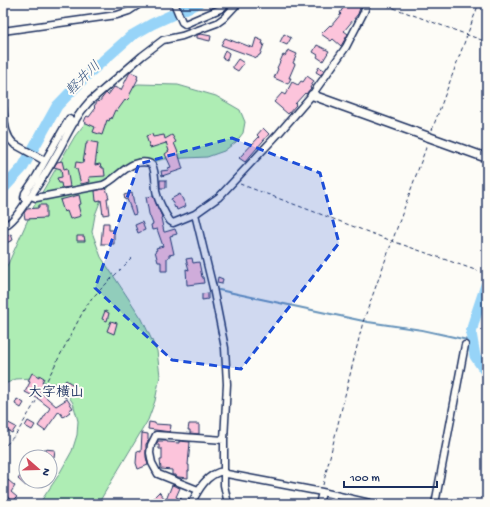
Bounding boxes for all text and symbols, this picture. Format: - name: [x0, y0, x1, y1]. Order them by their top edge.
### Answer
- water label: 軽井川: [62, 58, 105, 100]
- district label: 大字横山: [28, 384, 84, 402]
- north arrow: [18, 449, 58, 489]
- scale bar: [344, 463, 437, 489]
- text: N: [39, 466, 52, 477]
- text: 100 m: [349, 472, 380, 486]

